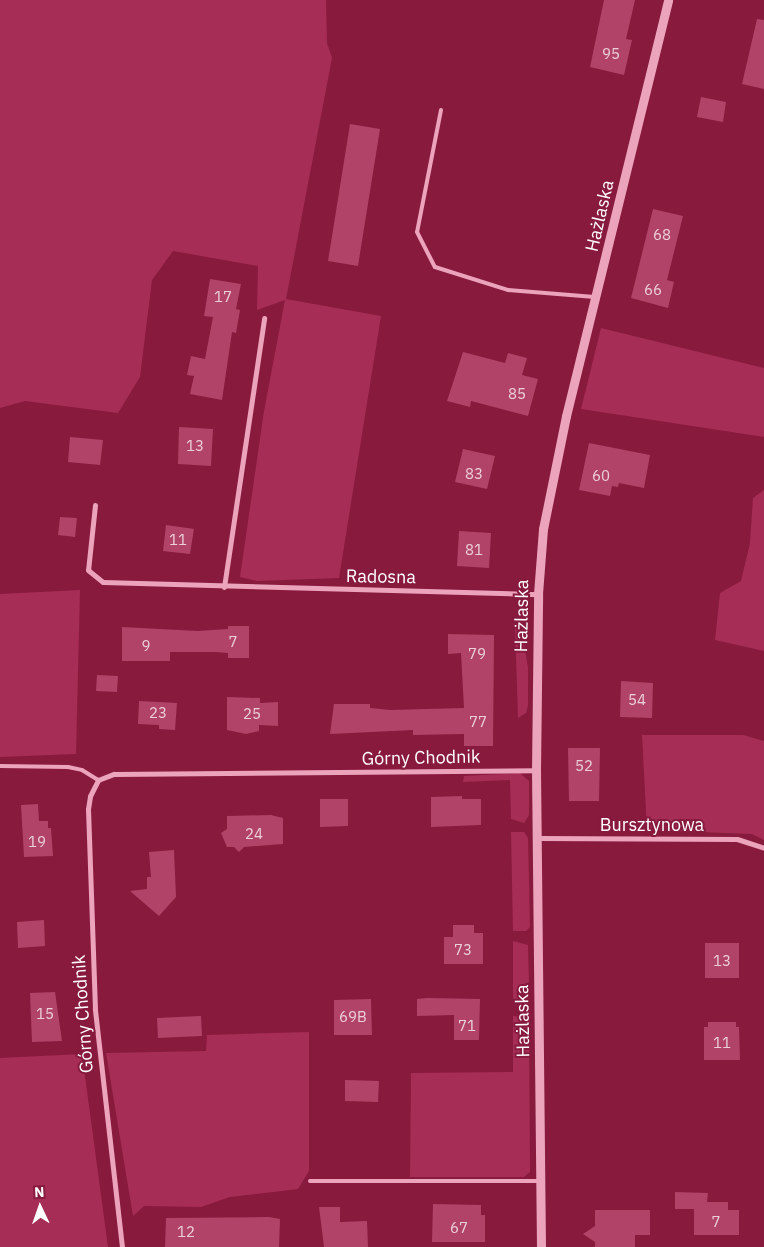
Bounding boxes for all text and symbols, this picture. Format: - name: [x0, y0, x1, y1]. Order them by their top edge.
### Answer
- house number: 95: [602, 45, 620, 63]
- street label: Hażlaska: [581, 178, 619, 254]
- house number: 68: [653, 226, 671, 244]
- house number: 66: [644, 281, 662, 299]
- house number: 17: [214, 288, 232, 306]
- house number: 85: [508, 385, 526, 403]
- house number: 13: [186, 437, 204, 455]
- house number: 83: [465, 465, 483, 483]
- house number: 60: [592, 467, 610, 485]
- house number: 11: [169, 531, 187, 549]
- house number: 81: [465, 541, 483, 559]
- street label: Radosna: [346, 566, 416, 588]
- street label: Hażlaska: [511, 579, 533, 653]
- house number: 7: [229, 633, 237, 651]
- house number: 9: [142, 637, 150, 655]
- house number: 79: [468, 645, 486, 663]
- house number: 54: [628, 691, 646, 709]
- house number: 23: [149, 704, 167, 722]
- house number: 25: [243, 705, 261, 723]
- house number: 77: [469, 713, 487, 731]
- street label: Górny Chodnik: [362, 746, 480, 770]
- house number: 52: [575, 757, 593, 775]
- street label: Bursztynowa: [600, 814, 704, 836]
- house number: 24: [245, 825, 263, 843]
- house number: 19: [28, 833, 46, 851]
- house number: 73: [454, 941, 472, 959]
- house number: 13: [713, 952, 731, 970]
- street label: Górny Chodnik: [68, 954, 98, 1074]
- street label: Hażlaska: [512, 984, 534, 1058]
- house number: 15: [36, 1005, 54, 1023]
- house number: 69B: [339, 1008, 367, 1026]
- house number: 71: [458, 1017, 476, 1035]
- house number: 11: [713, 1034, 731, 1052]
- north arrow: [15, 1182, 65, 1232]
- text: N: [34, 1183, 45, 1201]
- house number: 7: [712, 1213, 720, 1231]
- house number: 67: [450, 1219, 468, 1237]
- house number: 12: [177, 1223, 195, 1241]

